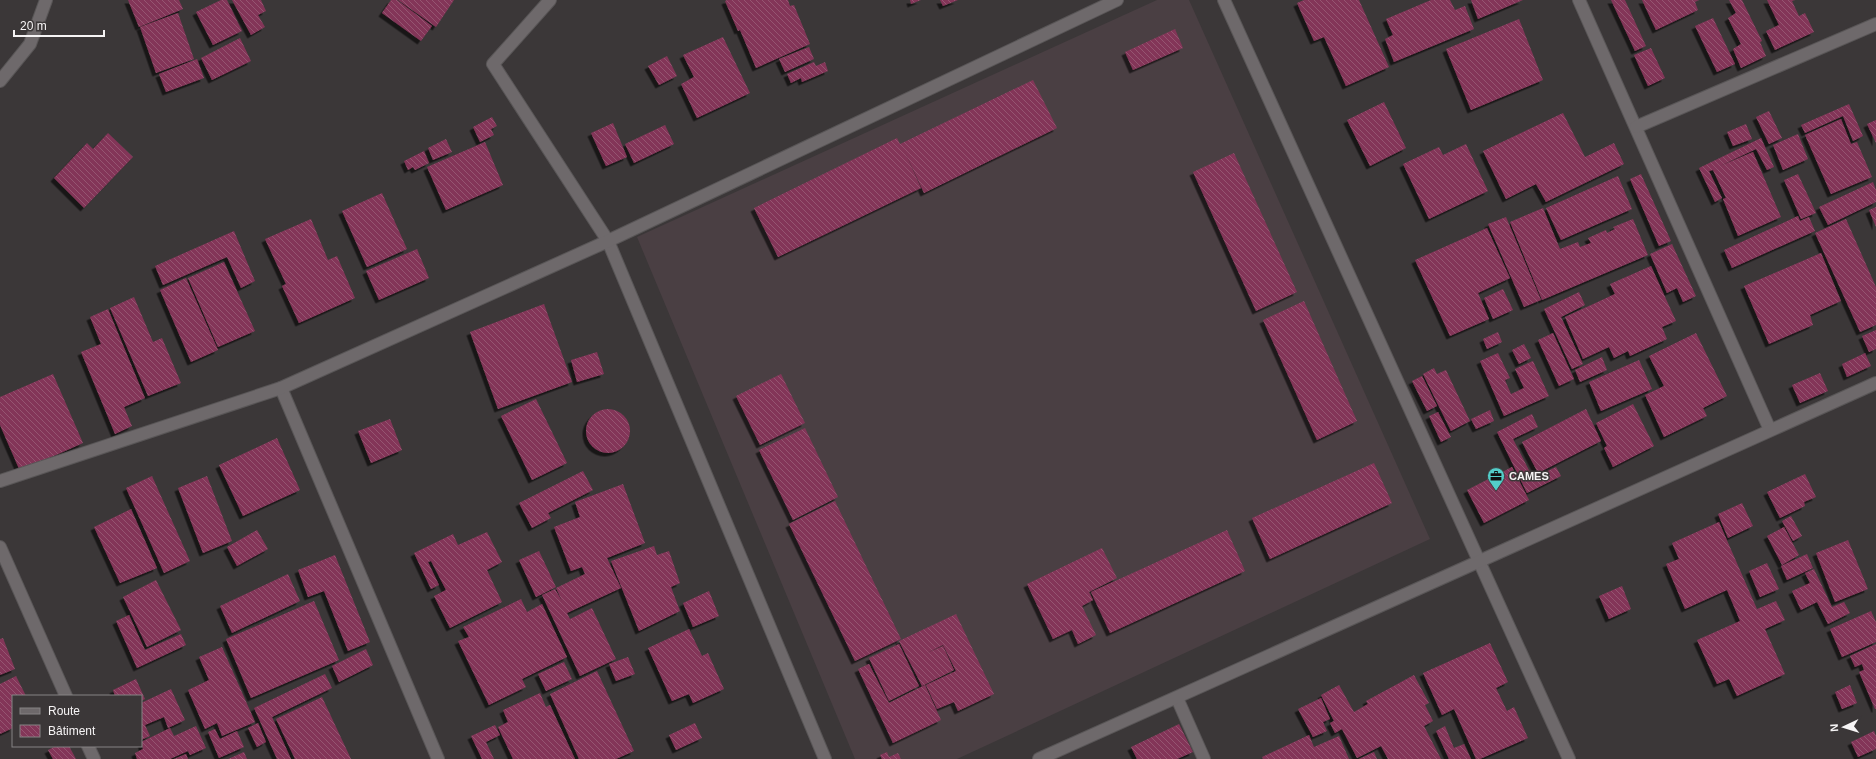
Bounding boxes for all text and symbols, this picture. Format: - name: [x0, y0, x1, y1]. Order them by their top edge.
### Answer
- scale bar: [14, 12, 104, 38]
- text: 20 m: [20, 19, 47, 33]
- office icon: CAMES: [1486, 466, 1506, 491]
- place label: CAMES: [1509, 470, 1549, 482]
- legend: [12, 695, 142, 747]
- text: Route: [48, 704, 80, 718]
- north arrow: [1824, 707, 1864, 747]
- text: N: [1828, 723, 1840, 732]
- text: Bâtiment: [48, 724, 96, 738]

